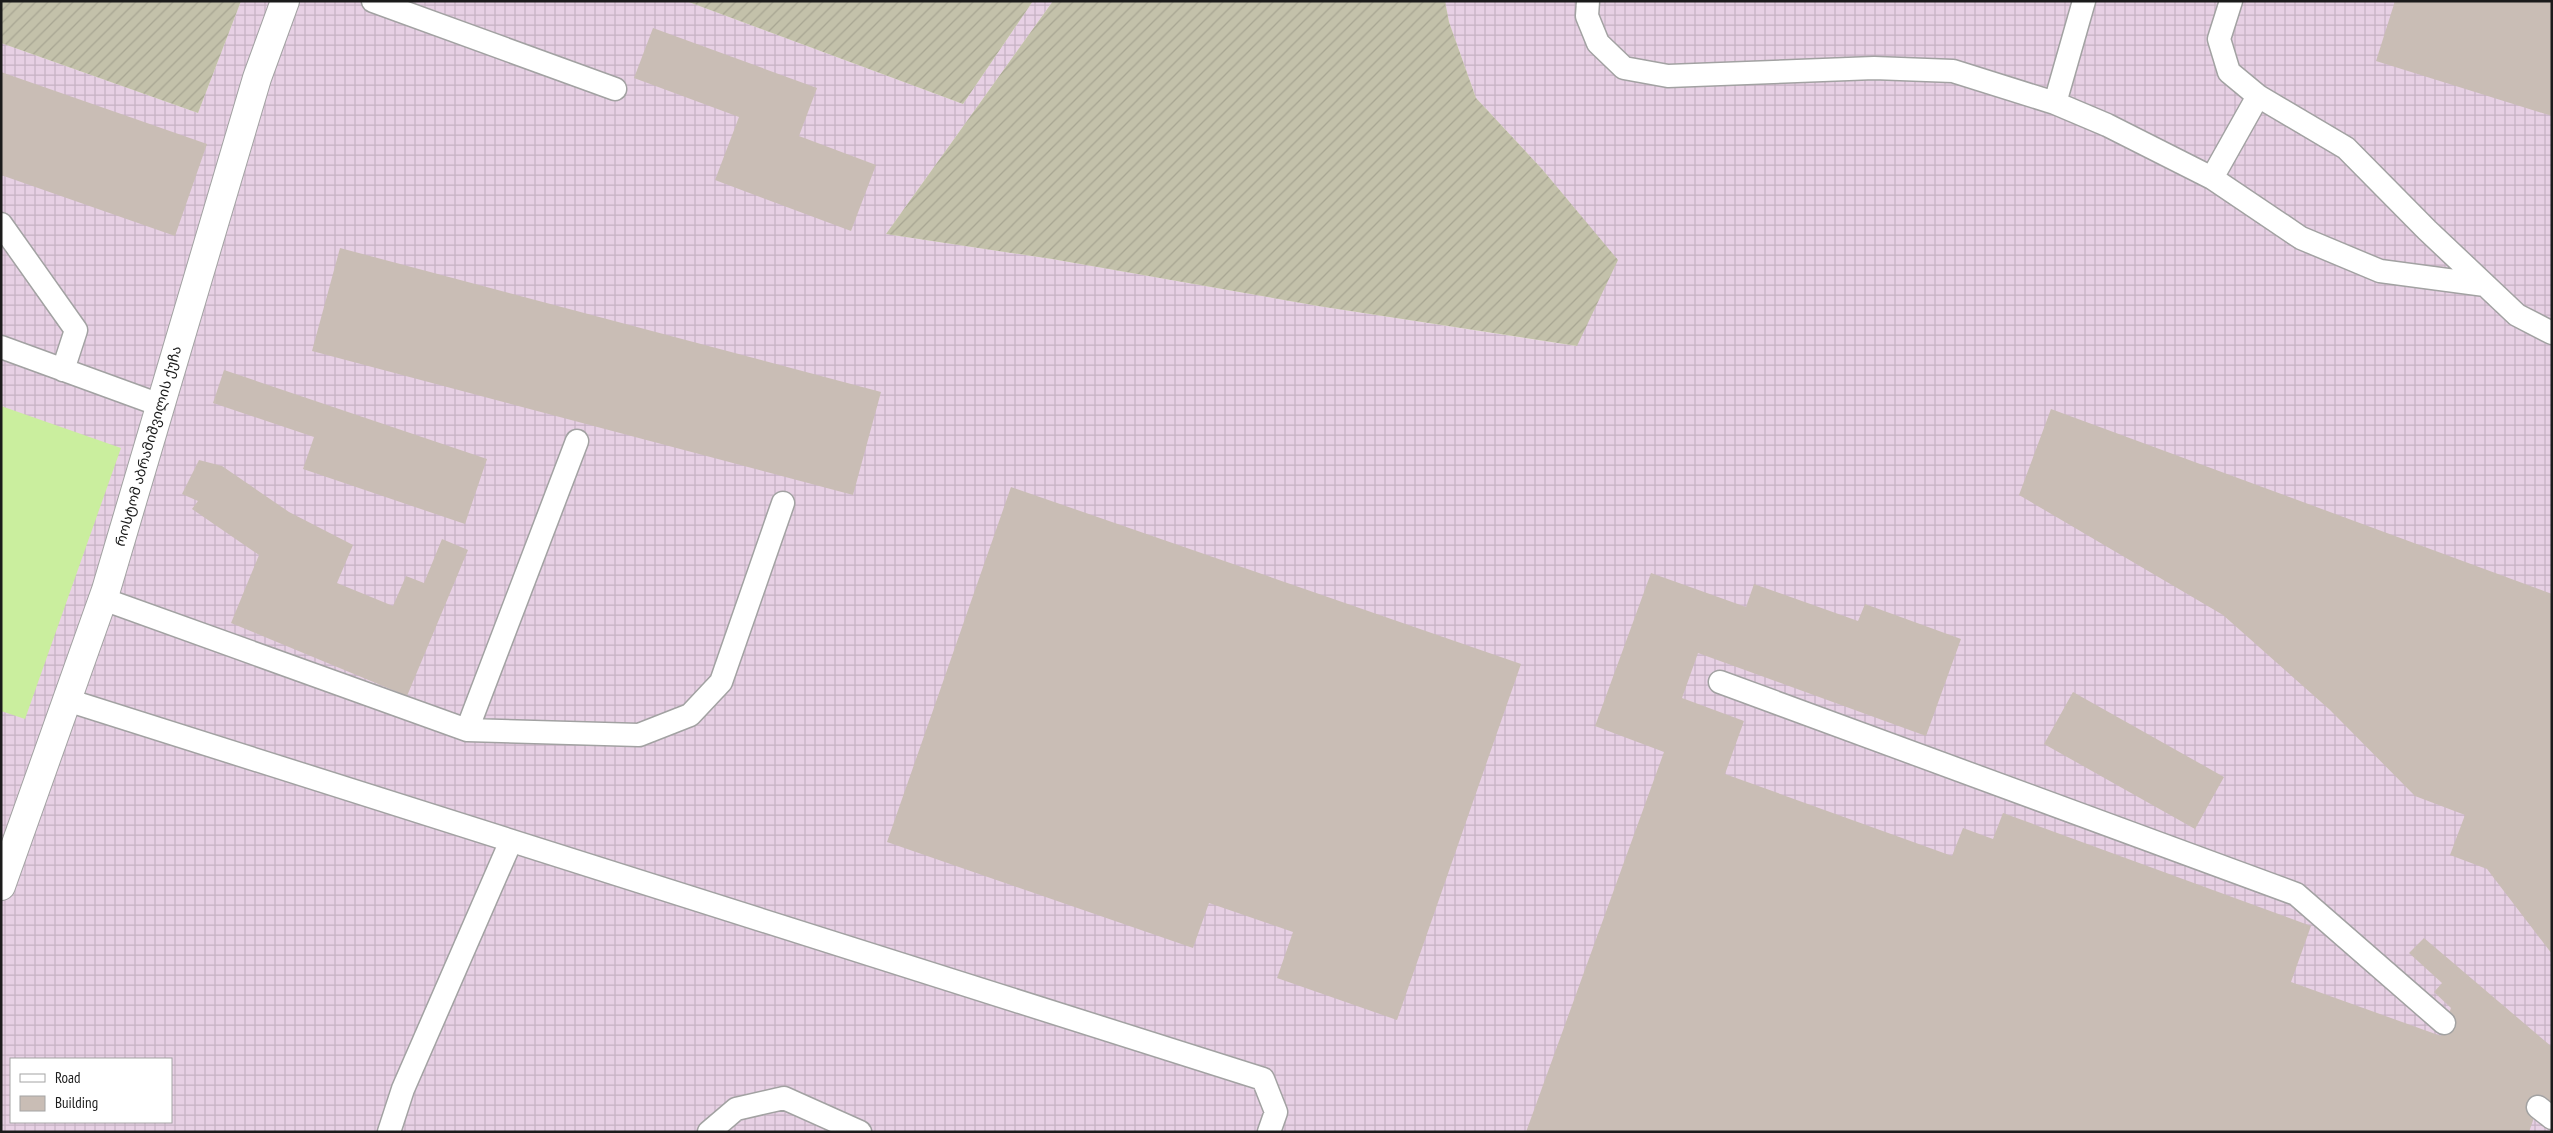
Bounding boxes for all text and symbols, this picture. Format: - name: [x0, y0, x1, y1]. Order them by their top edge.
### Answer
- street label: როსტომ აბრამიშვილის ქუჩა: [111, 344, 185, 548]
- legend: [10, 1058, 172, 1123]
- text: Road: [55, 1068, 81, 1087]
- text: Building: [55, 1093, 98, 1112]

